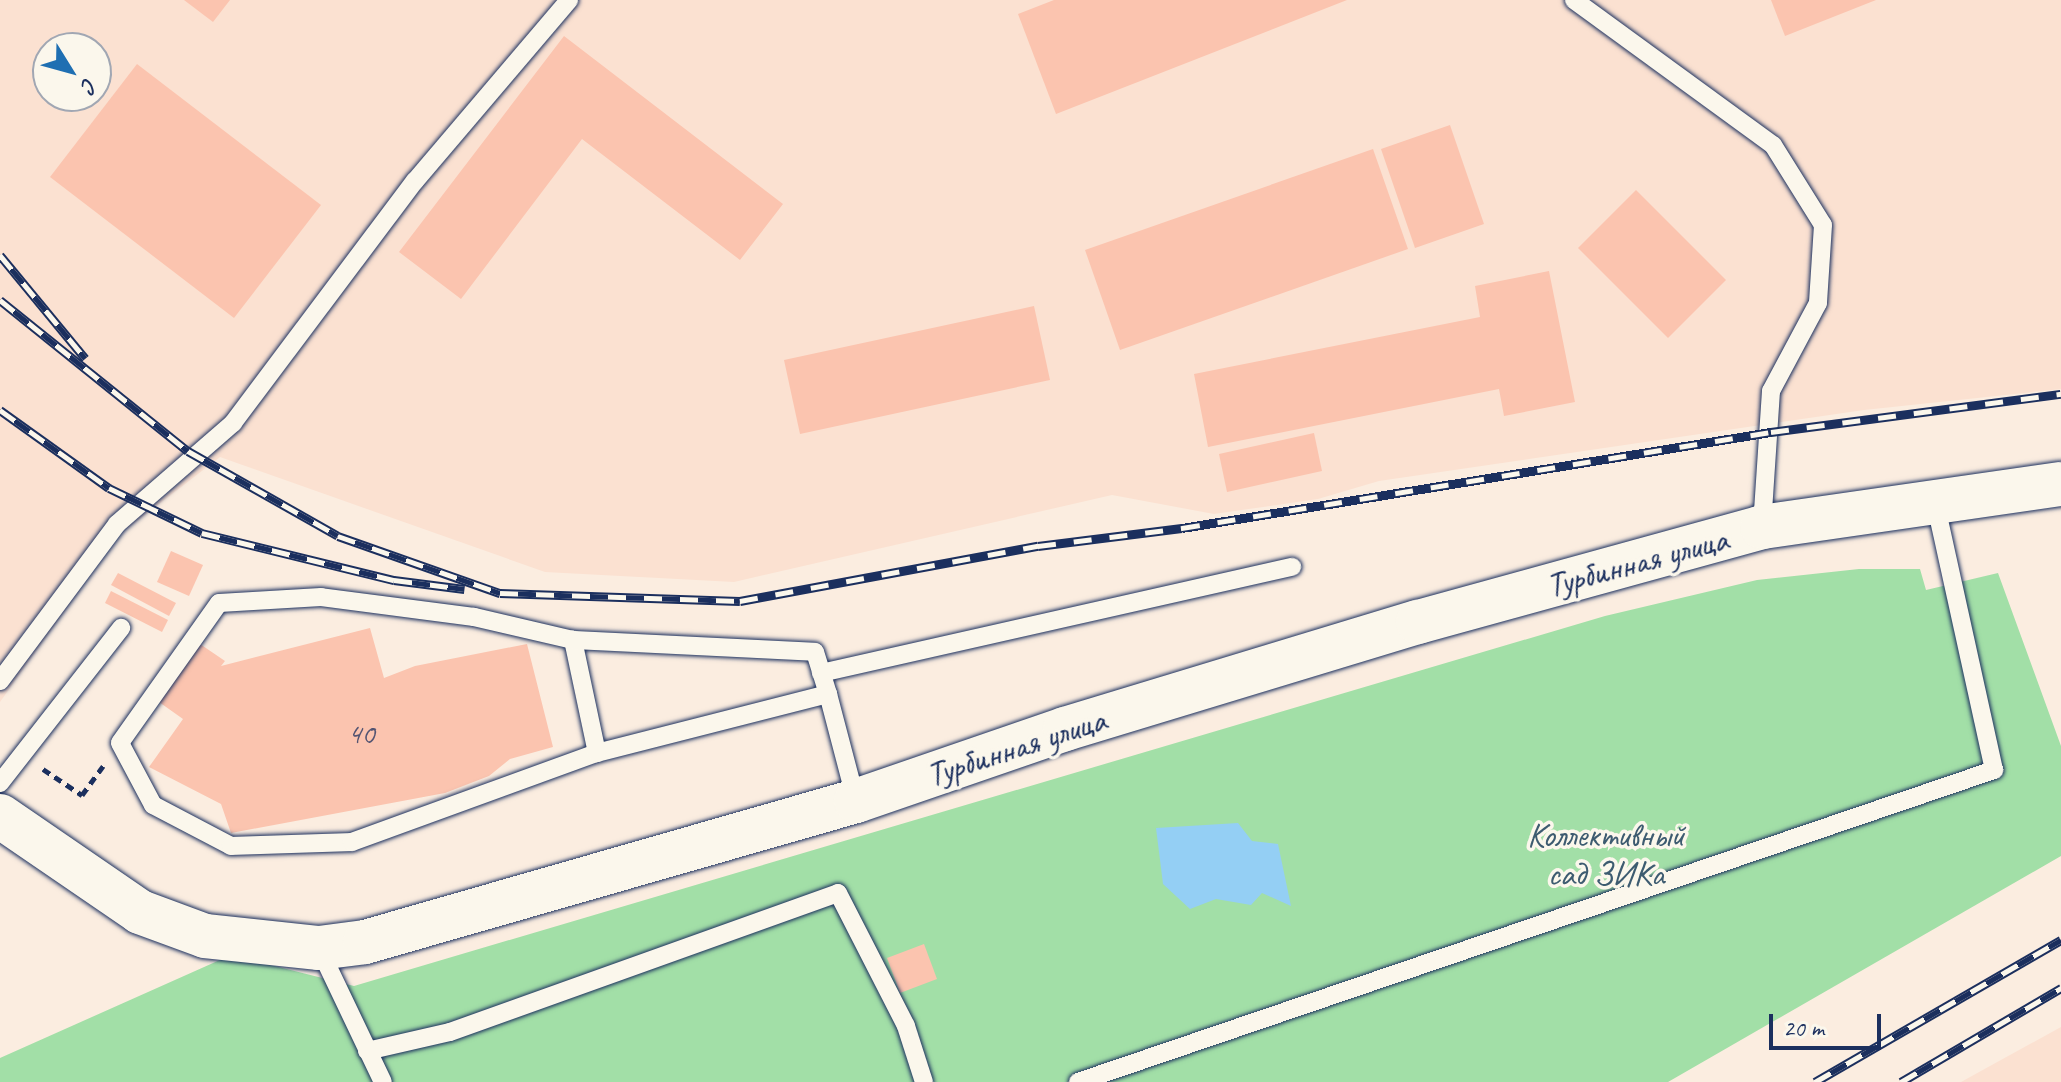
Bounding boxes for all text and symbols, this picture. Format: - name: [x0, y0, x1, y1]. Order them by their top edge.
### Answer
- north arrow: [32, 32, 112, 112]
- text: С: [75, 72, 104, 98]
- street label: Турбинная улица: [1540, 518, 1734, 606]
- street label: Турбинная улица: [920, 698, 1112, 796]
- house number: 40: [348, 715, 374, 751]
- park label: Коллективный сад ЗИКа: [1527, 814, 1685, 894]
- scale bar: [1773, 998, 1885, 1048]
- text: 20 m: [1783, 1013, 1824, 1043]

